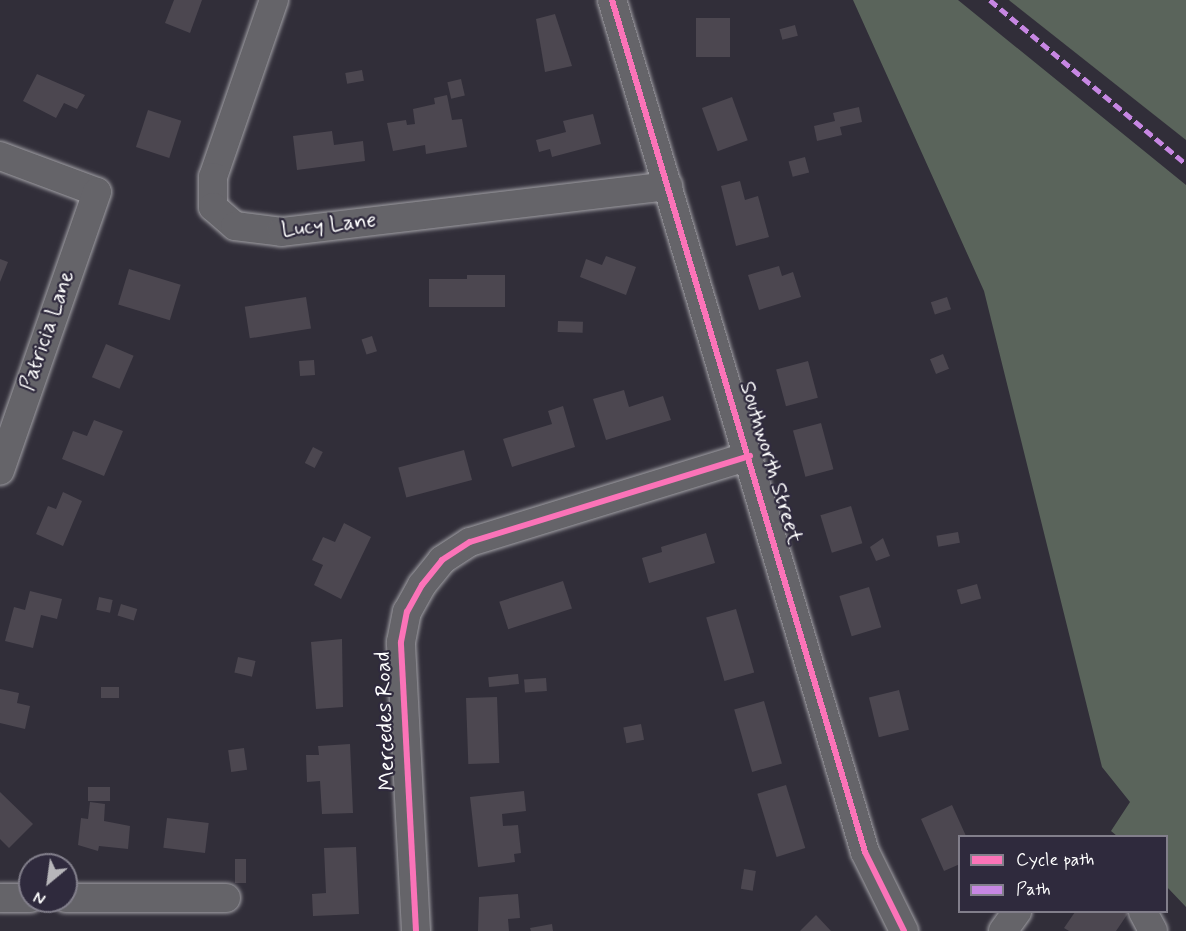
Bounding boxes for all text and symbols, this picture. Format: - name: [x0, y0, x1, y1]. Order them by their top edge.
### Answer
- street label: Lucy Lane: [280, 208, 378, 244]
- street label: Patricia Lane: [15, 267, 81, 395]
- street label: Southworth Street: [733, 378, 807, 548]
- street label: Mercedes Road: [370, 652, 402, 790]
- legend: [958, 835, 1168, 913]
- text: Cycle path: [1016, 848, 1094, 872]
- north arrow: [18, 853, 78, 913]
- text: Path: [1016, 878, 1051, 902]
- text: N: [30, 886, 50, 909]

